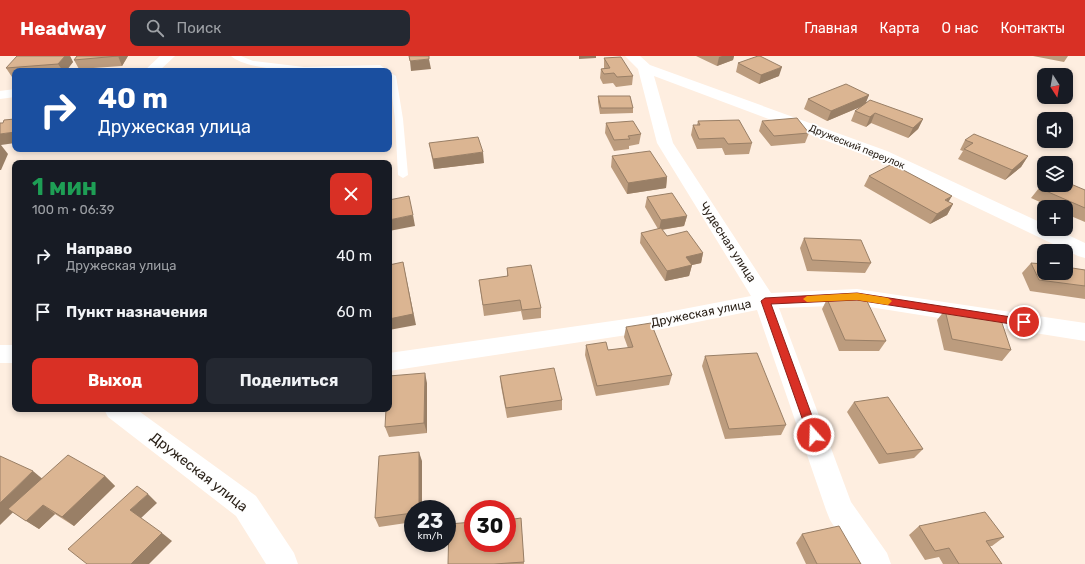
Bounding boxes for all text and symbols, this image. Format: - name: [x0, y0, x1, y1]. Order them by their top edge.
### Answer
- search box: [130, 10, 410, 46]
- text: Headway: [20, 17, 106, 40]
- icon: search: [144, 17, 166, 39]
- text: Поиск: [176, 19, 221, 37]
- text: Главная: [804, 20, 858, 37]
- text: Карта: [880, 20, 920, 37]
- text: О нас: [942, 20, 978, 37]
- text: Контакты: [1000, 20, 1065, 37]
- north arrow: [1037, 68, 1073, 104]
- map controls: [1037, 68, 1073, 280]
- text: 40 m: [98, 82, 168, 115]
- icon: right: [32, 84, 84, 136]
- button: sound: [1037, 112, 1073, 148]
- text: Дружеская улица: [98, 116, 251, 138]
- street label: Дружеский переулок: [807, 122, 907, 172]
- button: layers: [1037, 156, 1073, 192]
- text: 1 мин: [32, 173, 97, 201]
- button: close: [330, 173, 372, 215]
- street label: Чудесная улица: [697, 199, 759, 285]
- button: +: [1037, 200, 1073, 236]
- text: 100 m · 06:39: [32, 202, 114, 217]
- text: Направо: [66, 240, 132, 258]
- button: −: [1037, 244, 1073, 280]
- icon: right: [32, 245, 54, 267]
- text: 40 m: [336, 247, 372, 265]
- text: Дружеская улица: [66, 258, 176, 273]
- street label: Дружеская улица: [650, 296, 752, 330]
- icon: arrive: [32, 301, 54, 323]
- text: Пункт назначения: [66, 303, 208, 321]
- text: 60 m: [336, 303, 372, 321]
- pin: [1007, 305, 1041, 339]
- icon: arrive: [1013, 311, 1035, 333]
- button: Выход: [32, 358, 198, 404]
- button: Поделиться: [206, 358, 372, 404]
- position arrow: [793, 414, 835, 456]
- street label: Дружеская улица: [147, 429, 251, 515]
- speed limit sign: 30: [464, 500, 516, 552]
- text: 23: [417, 509, 443, 533]
- text: km/h: [418, 530, 442, 542]

